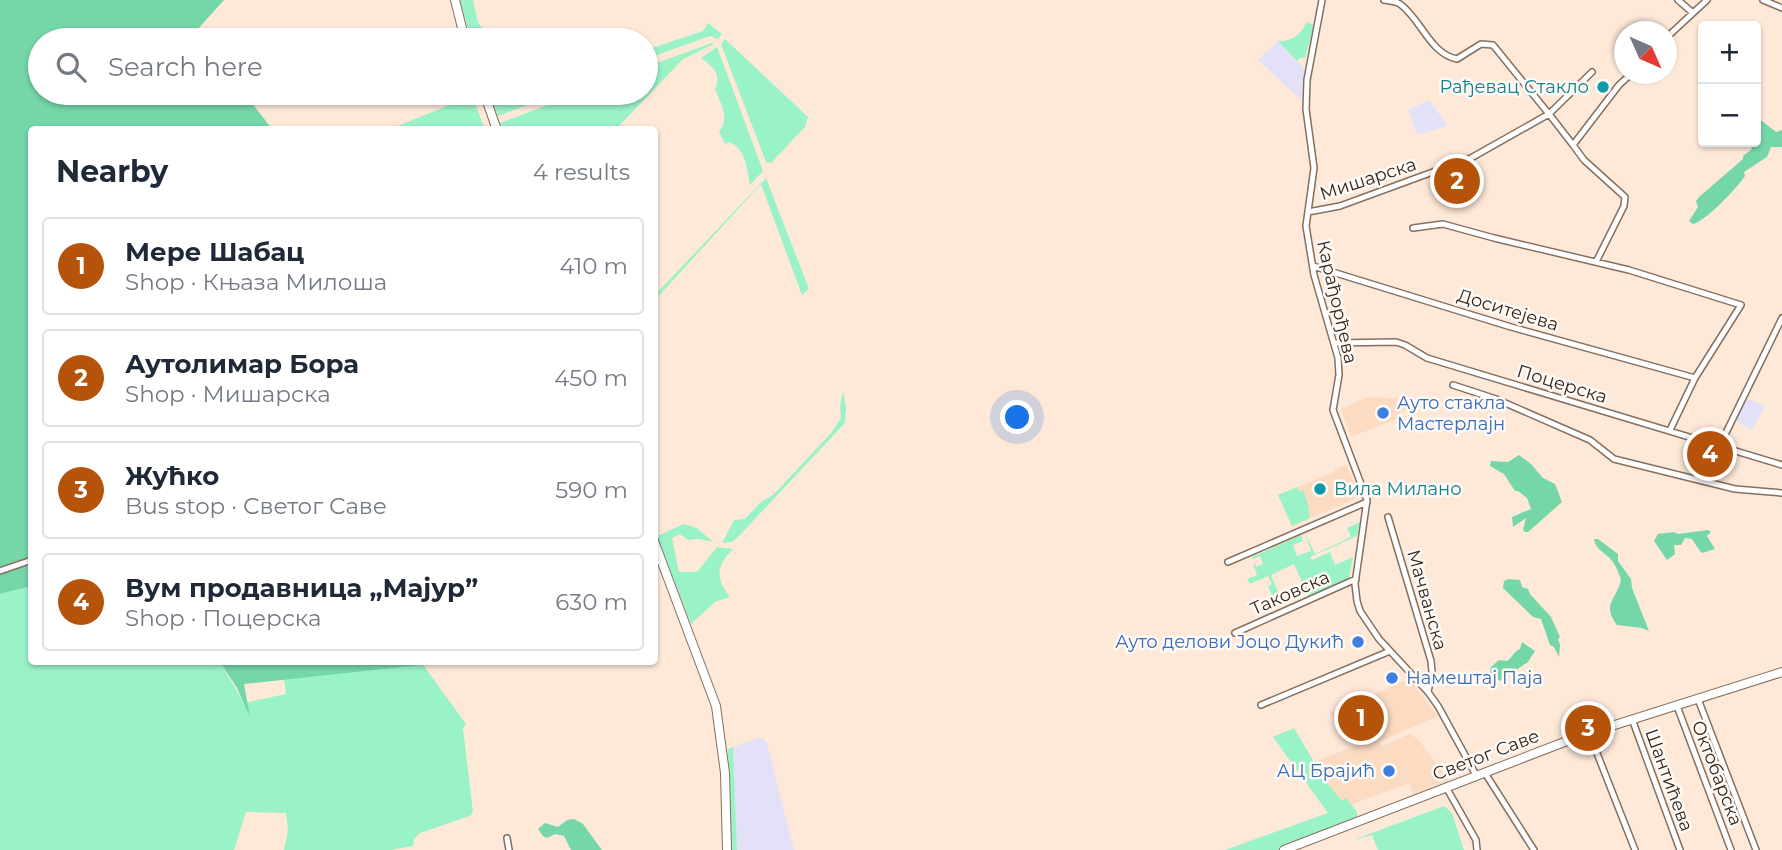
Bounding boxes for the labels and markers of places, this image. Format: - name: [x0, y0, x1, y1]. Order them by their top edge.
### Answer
- place label: Рађевац Стакло: [1439, 76, 1589, 98]
- marker: Рађевац Стакло: [1595, 79, 1611, 95]
- pin: 2: [1434, 155, 1480, 207]
- place label: Ауто стакла Мастерлајн: [1397, 392, 1506, 435]
- marker: Ауто стакла Мастерлајн: [1375, 405, 1391, 421]
- pin: 4: [1687, 428, 1733, 480]
- place label: Вила Милано: [1334, 478, 1462, 500]
- marker: Вила Милано: [1312, 481, 1328, 497]
- place label: Ауто делови Јоцо Дукић: [1115, 631, 1344, 653]
- marker: Ауто делови Јоцо Дукић: [1350, 634, 1366, 650]
- place label: Намештај Паја: [1406, 667, 1543, 689]
- marker: Намештај Паја: [1384, 670, 1400, 686]
- pin: 1: [1338, 692, 1384, 744]
- pin: 3: [1565, 702, 1611, 754]
- place label: АЦ Брајић: [1277, 760, 1375, 782]
- marker: АЦ Брајић: [1381, 763, 1397, 779]

